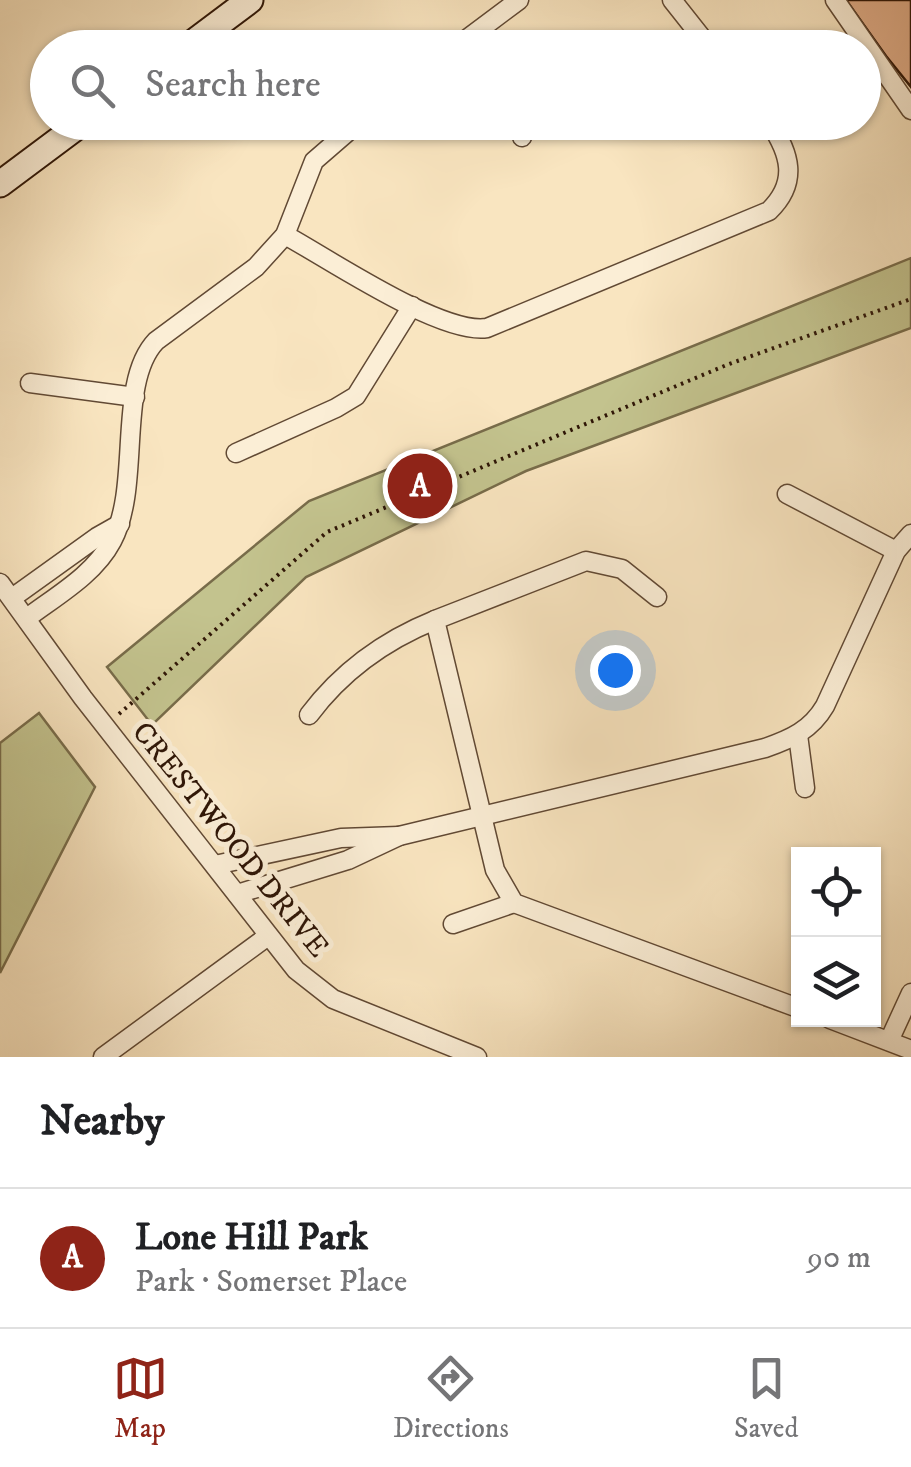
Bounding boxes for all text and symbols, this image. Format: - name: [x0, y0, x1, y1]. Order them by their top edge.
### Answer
- search box: [30, 30, 881, 140]
- icon: search: [65, 58, 120, 113]
- text: Search here: [145, 61, 321, 109]
- pin: A: [388, 448, 452, 524]
- your location: [590, 645, 641, 696]
- street label: CRESTWOOD DRIVE: [123, 715, 336, 965]
- map controls: [791, 847, 881, 1027]
- button: locate: [791, 847, 881, 937]
- button: layers: [791, 937, 881, 1027]
- text: Nearby: [40, 1096, 164, 1148]
- text: Lone Hill Park: [135, 1214, 368, 1262]
- text: A: [62, 1238, 83, 1278]
- text: 90 m: [807, 1238, 871, 1278]
- text: Park · Somerset Place: [135, 1262, 407, 1302]
- tab: Map: [113, 1351, 168, 1446]
- tab: Directions: [393, 1351, 509, 1446]
- tab: Saved: [734, 1351, 798, 1446]

